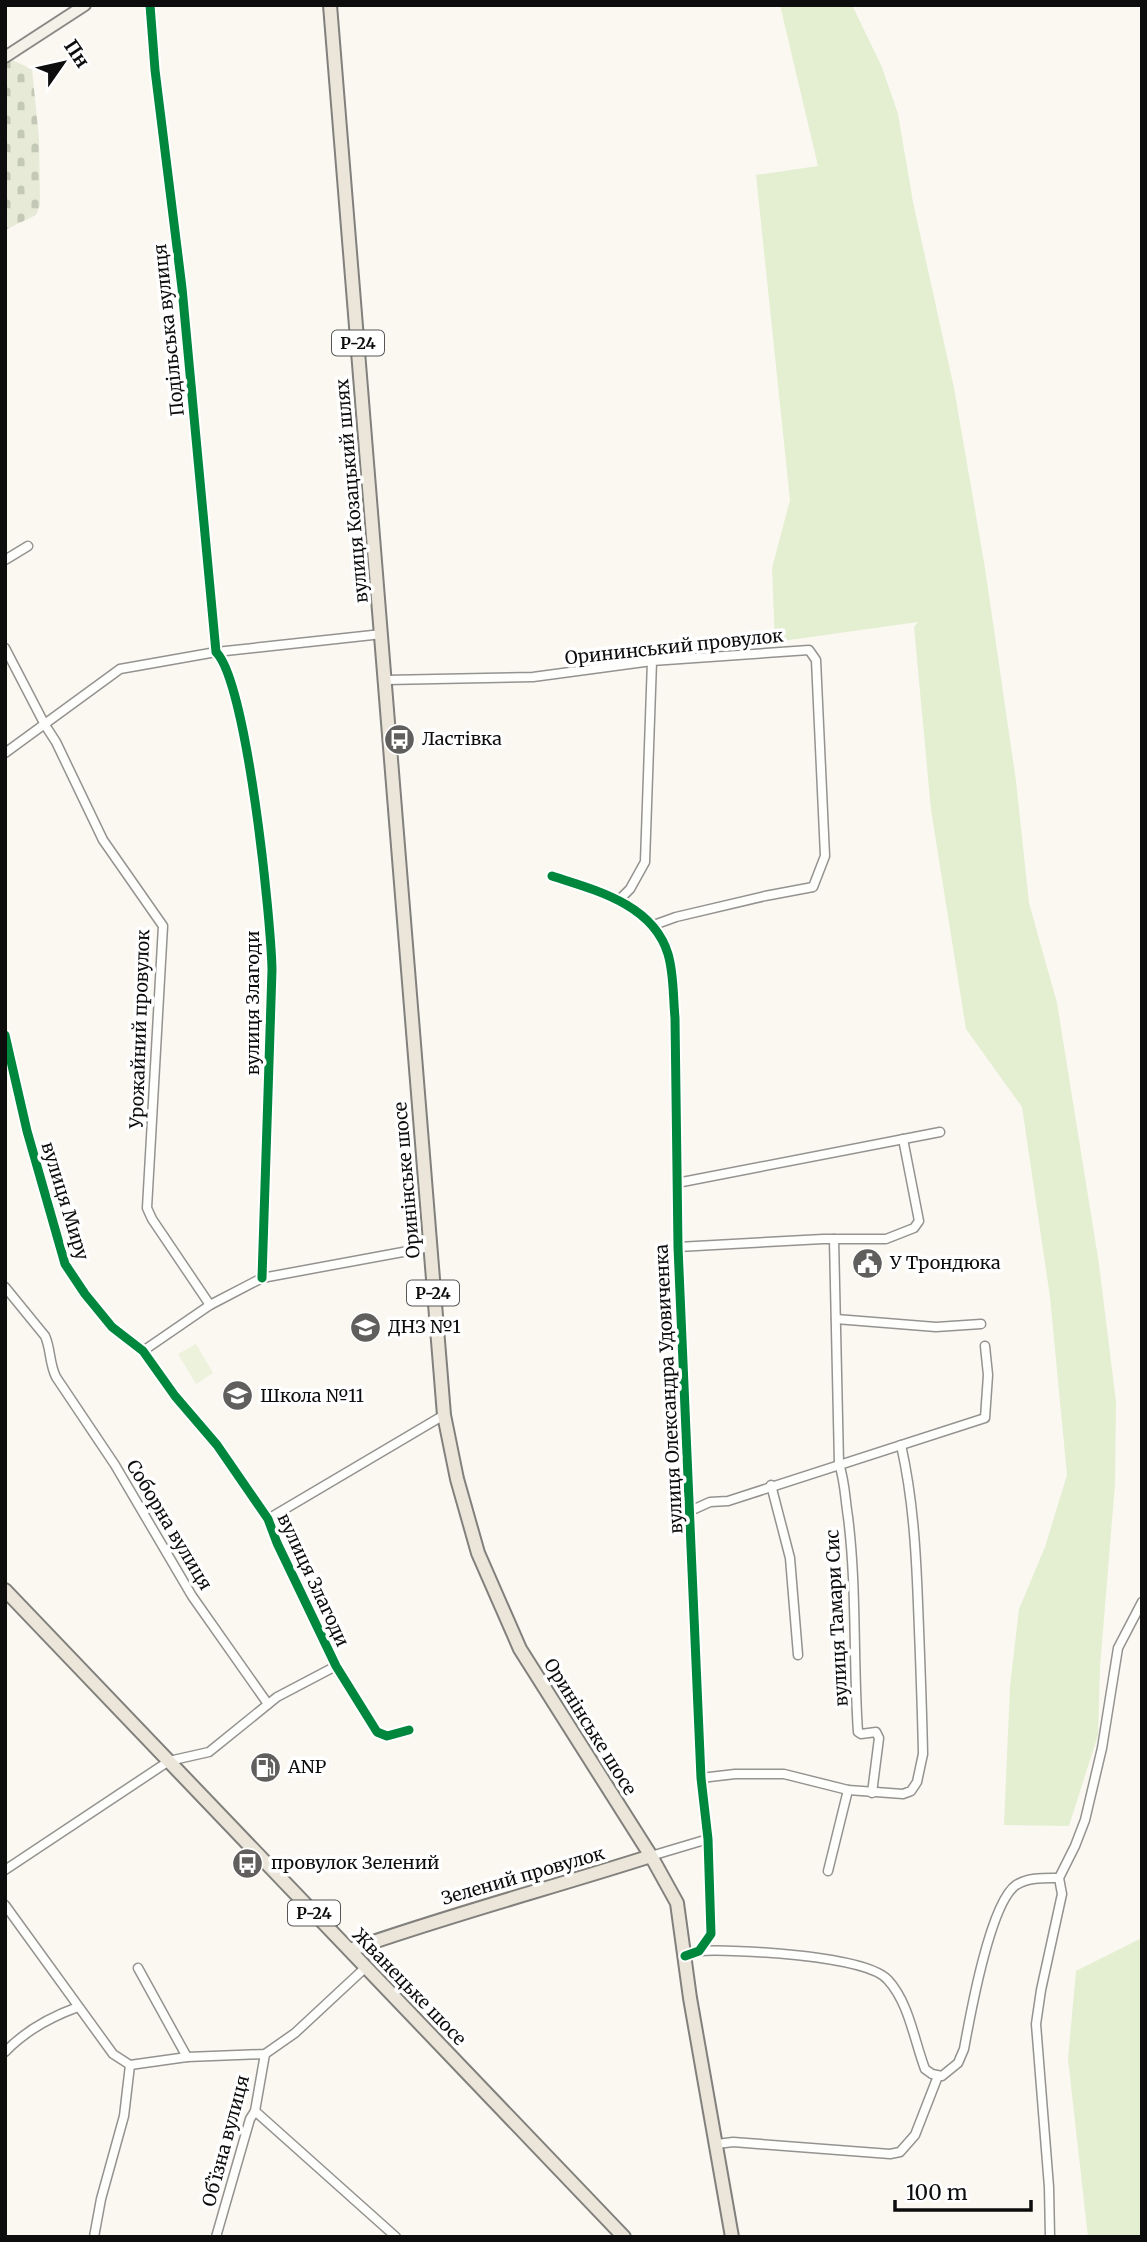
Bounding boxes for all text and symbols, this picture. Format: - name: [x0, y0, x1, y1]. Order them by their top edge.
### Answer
- north arrow: [28, 28, 98, 98]
- text: Пн: [59, 35, 95, 72]
- street label: Подільська вулиця: [148, 243, 189, 417]
- road number: Р-24: [332, 330, 384, 356]
- street label: вулиця Козацький шлях: [330, 378, 373, 604]
- street label: Орининський провулок: [564, 624, 785, 669]
- bus stop icon: Ластівка: [382, 722, 416, 756]
- place label: Ластівка: [422, 727, 502, 750]
- street label: Урожайний провулок: [124, 928, 154, 1130]
- street label: вулиця Злагоди: [241, 931, 264, 1075]
- street label: Оринінське шосе: [388, 1101, 425, 1259]
- street label: вулиця Миру: [37, 1139, 95, 1263]
- street label: вулиця Олександра Удовиченка: [649, 1243, 688, 1535]
- public building icon: У Трондюка: [850, 1246, 884, 1280]
- place label: У Трондюка: [889, 1251, 1001, 1274]
- road number: Р-24: [407, 1280, 459, 1306]
- school or university icon: ДНЗ №1: [348, 1310, 382, 1344]
- place label: ДНЗ №1: [388, 1315, 461, 1338]
- school or university icon: Школа №11: [220, 1379, 254, 1413]
- place label: Школа №11: [260, 1384, 364, 1407]
- street label: Соборна вулиця: [121, 1455, 218, 1594]
- street label: вулиця Злагоди: [272, 1509, 354, 1650]
- street label: вулиця Тамари Сис: [820, 1529, 853, 1707]
- street label: Оринінське шосе: [539, 1654, 642, 1799]
- fuel station icon: ANP: [248, 1750, 282, 1784]
- place label: ANP: [287, 1755, 327, 1778]
- street label: Зелений провулок: [439, 1841, 608, 1910]
- bus stop icon: провулок Зелений: [231, 1846, 265, 1880]
- place label: провулок Зелений: [271, 1851, 440, 1874]
- road number: Р-24: [288, 1900, 340, 1926]
- street label: Жванецьке шосе: [348, 1923, 471, 2050]
- street label: Обʼїзна вулиця: [197, 2072, 254, 2209]
- scale bar: [895, 2168, 1032, 2212]
- text: 100 m: [906, 2179, 968, 2206]

